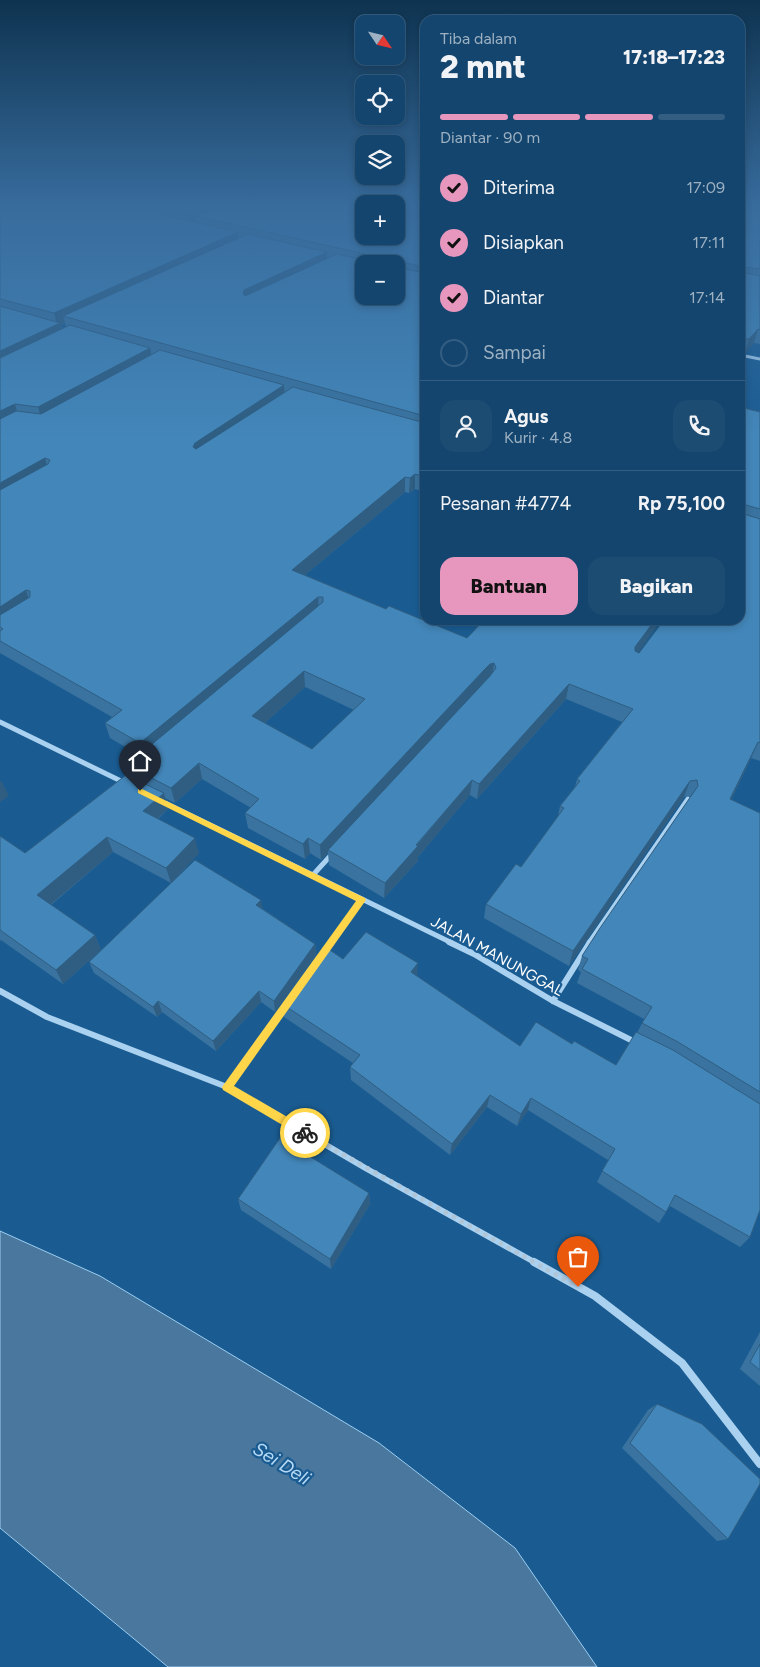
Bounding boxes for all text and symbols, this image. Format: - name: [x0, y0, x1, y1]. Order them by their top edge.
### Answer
- north arrow: [355, 15, 405, 65]
- map controls: [355, 15, 405, 305]
- text: Tiba dalam: [440, 29, 517, 48]
- text: 17:18–17:23: [623, 46, 725, 69]
- text: 2 mnt: [440, 48, 526, 86]
- button: locate: [355, 75, 405, 125]
- text: Diantar · 90 m: [440, 128, 540, 147]
- button: layers: [355, 135, 405, 185]
- icon: check: [440, 174, 468, 202]
- text: Diterima: [483, 176, 555, 199]
- text: 17:09: [686, 178, 725, 197]
- button: +: [355, 195, 405, 245]
- icon: check: [440, 229, 468, 257]
- text: Disiapkan: [483, 231, 564, 254]
- text: 17:11: [693, 233, 725, 252]
- button: −: [355, 255, 405, 305]
- icon: check: [440, 284, 468, 312]
- text: Diantar: [483, 286, 544, 309]
- text: 17:14: [689, 288, 725, 307]
- text: Sampai: [483, 341, 546, 364]
- button: person: [440, 400, 492, 452]
- button: phone: [673, 400, 725, 452]
- text: Agus: [504, 405, 548, 428]
- text: Kurir · 4.8: [504, 428, 572, 447]
- text: Pesanan #4774: [440, 492, 571, 515]
- text: Rp 75,100: [638, 492, 725, 515]
- button: Bantuan: [440, 557, 578, 615]
- button: Bagikan: [588, 557, 725, 615]
- pin: [119, 740, 161, 791]
- icon: home: [126, 747, 154, 775]
- street label: JALAN MANUNGGAL: [428, 912, 566, 1000]
- courier: [280, 1108, 330, 1158]
- icon: bike: [291, 1119, 319, 1147]
- pin: [557, 1236, 599, 1287]
- icon: bag: [564, 1243, 592, 1271]
- water label: Sei Deli: [249, 1437, 315, 1490]

